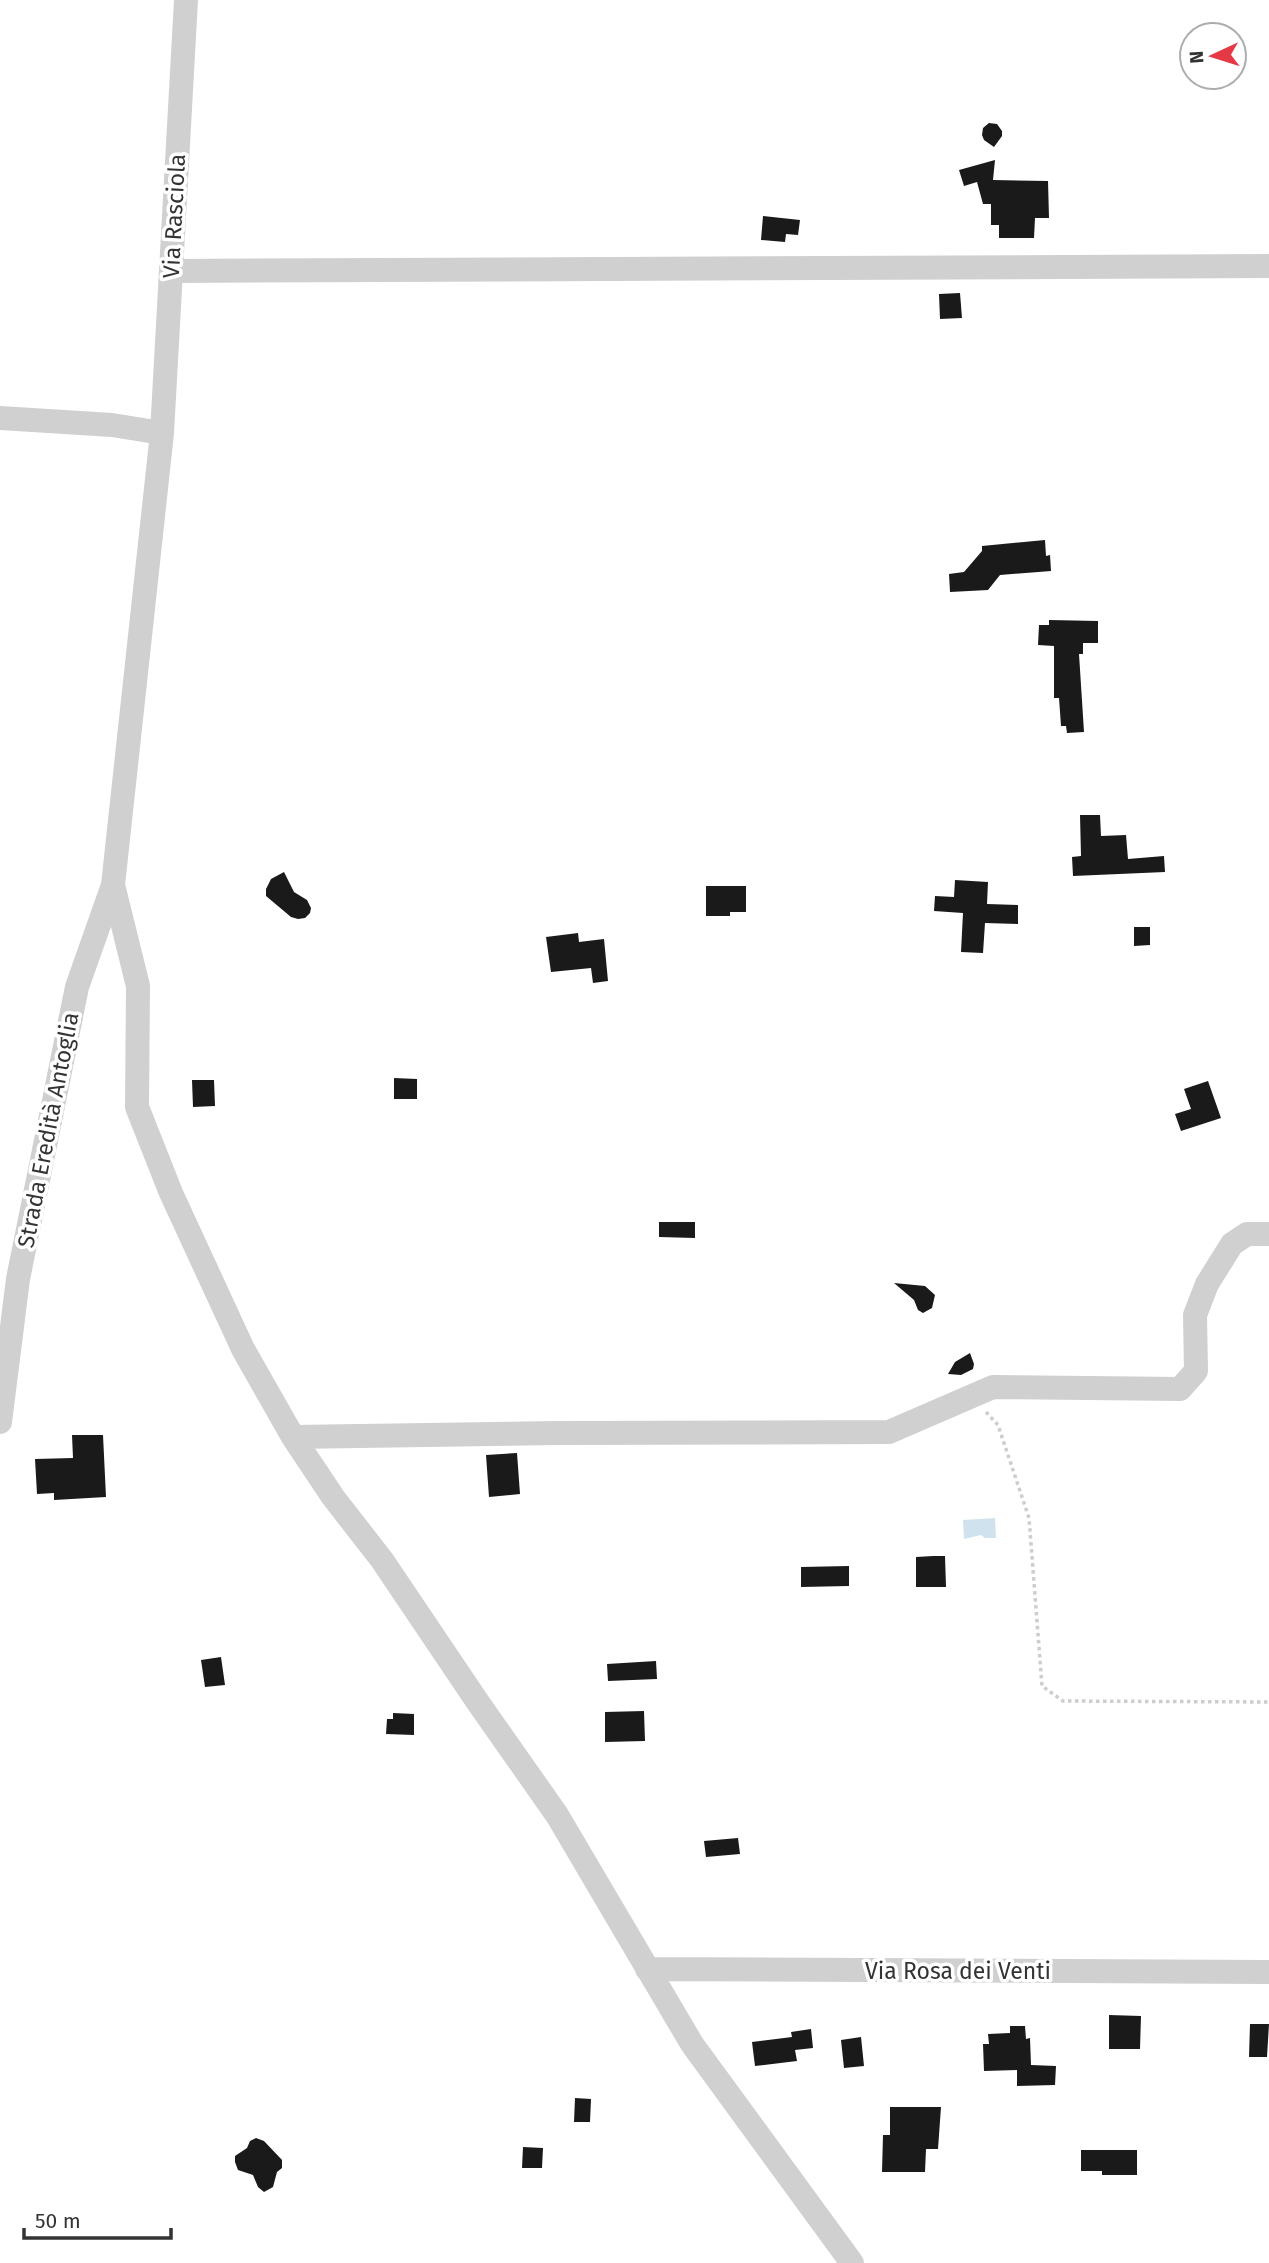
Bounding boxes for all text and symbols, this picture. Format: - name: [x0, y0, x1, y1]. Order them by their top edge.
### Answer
- north arrow: [1178, 21, 1248, 91]
- text: N: [1185, 50, 1208, 64]
- street label: Via Rasciola: [157, 153, 191, 279]
- street label: Strada Eredità Antoglia: [11, 1010, 85, 1250]
- street label: Via Rosa dei Venti: [865, 1957, 1051, 1985]
- scale bar: [24, 2196, 172, 2240]
- text: 50 m: [35, 2208, 81, 2234]

